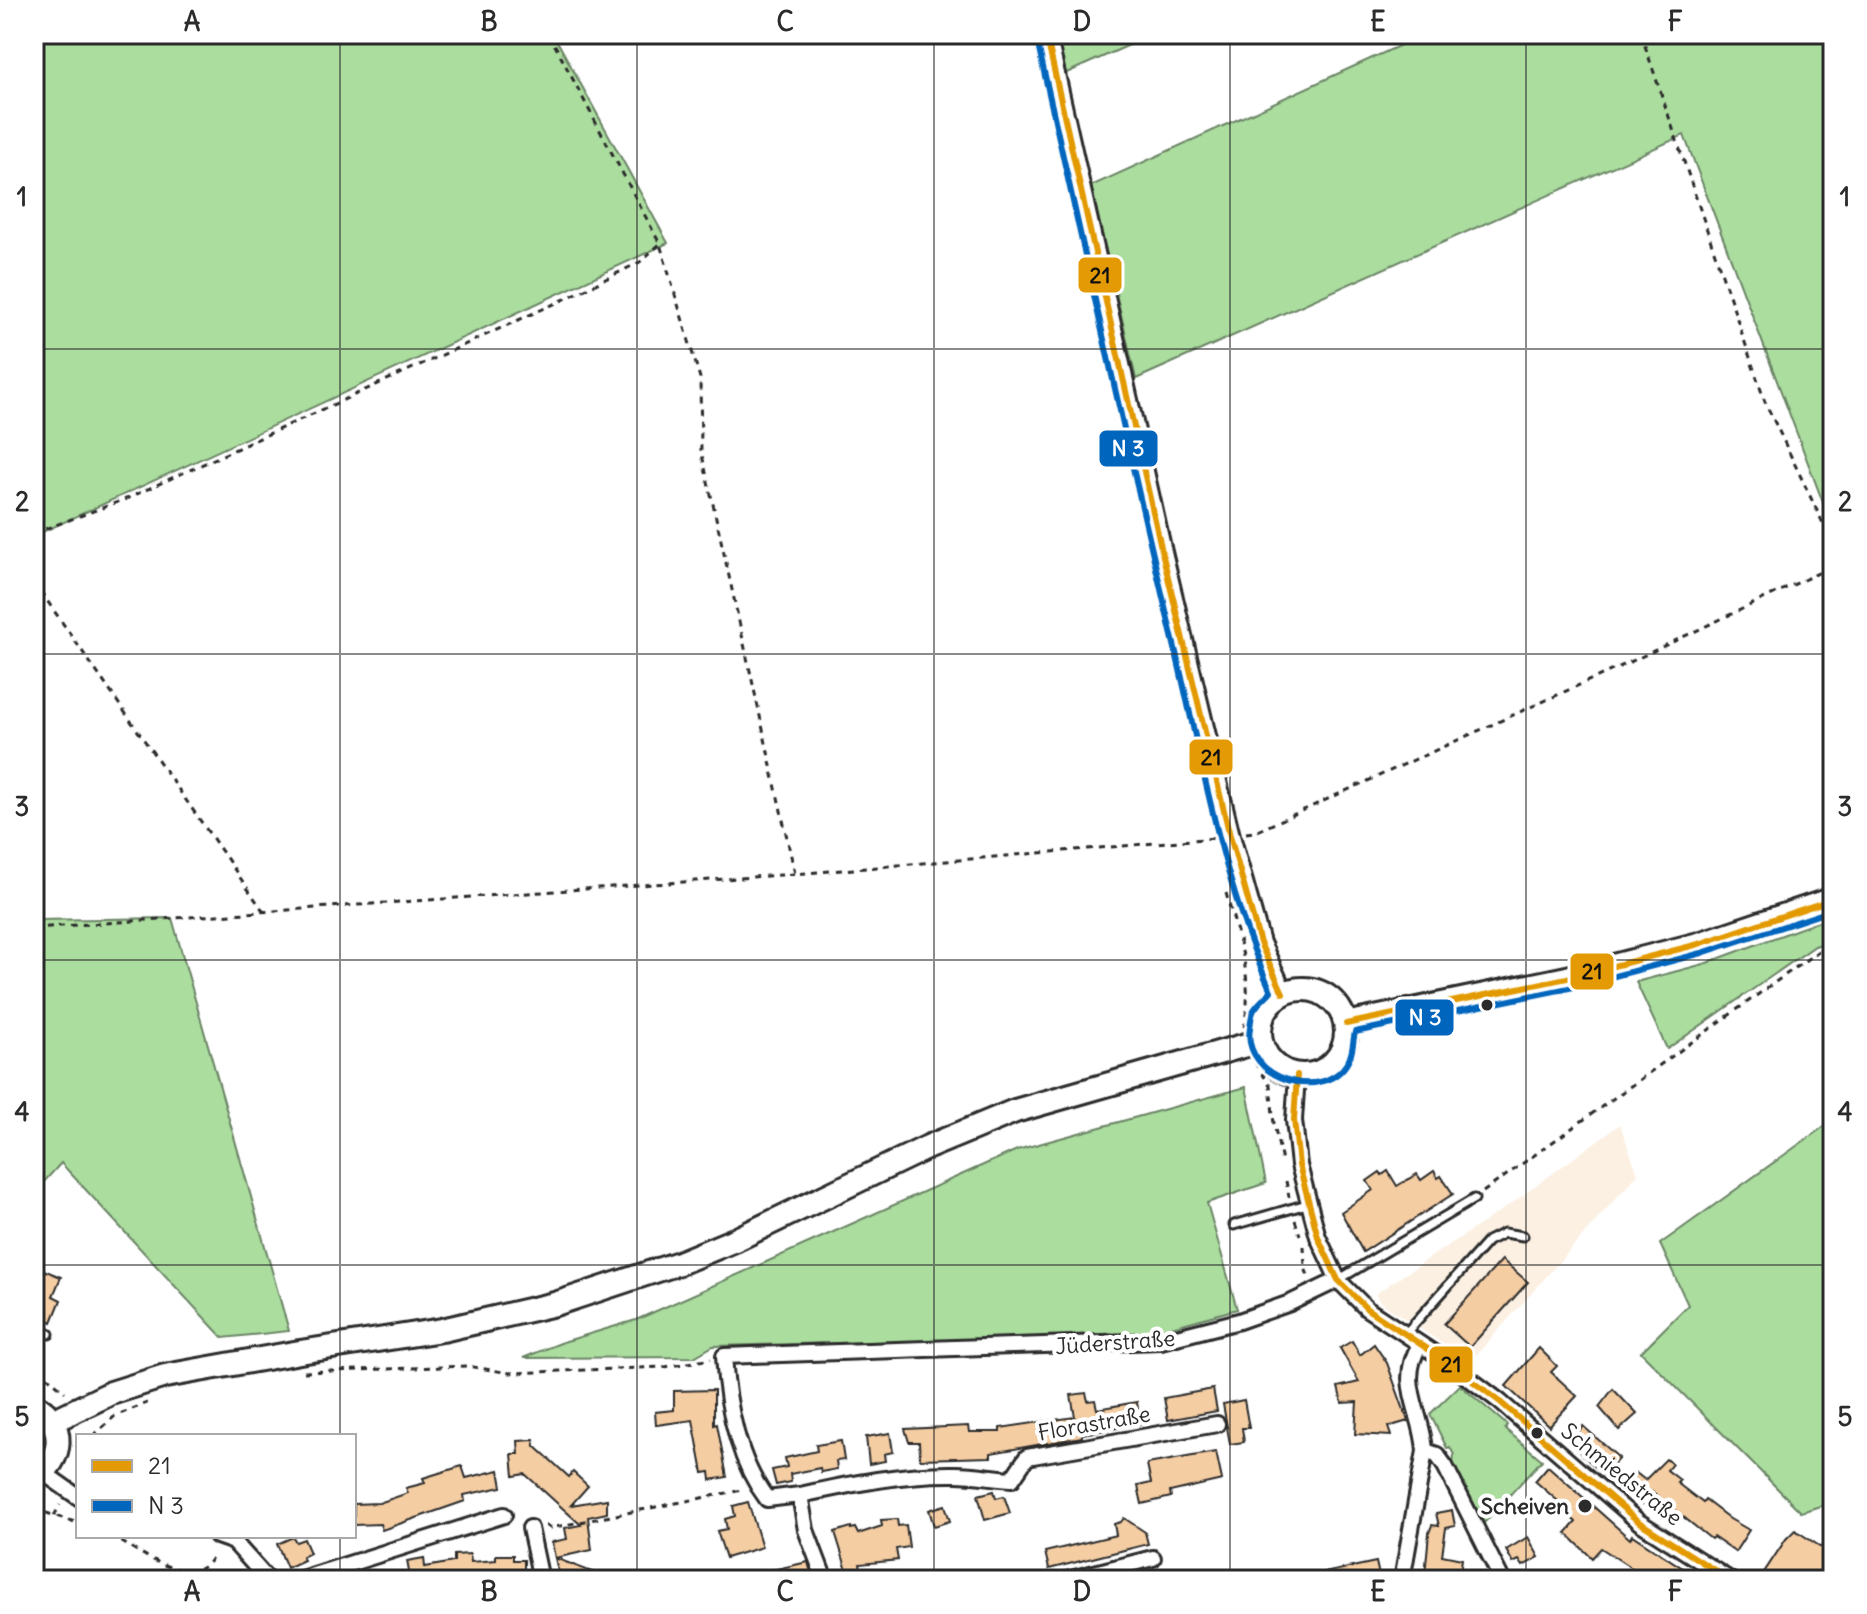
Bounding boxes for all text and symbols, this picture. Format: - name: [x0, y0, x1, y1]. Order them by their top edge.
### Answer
- text: A: [184, 5, 201, 38]
- text: B: [480, 5, 498, 38]
- text: C: [776, 5, 794, 38]
- text: D: [1073, 5, 1091, 38]
- text: E: [1370, 5, 1386, 38]
- text: F: [1668, 5, 1683, 38]
- text: 1: [17, 180, 27, 213]
- text: 1: [1840, 180, 1850, 213]
- line badge: 21: [1077, 256, 1123, 294]
- text: 21: [1090, 261, 1110, 289]
- line badge: N 3: [1098, 429, 1159, 468]
- text: N 3: [1112, 434, 1144, 462]
- text: 2: [15, 485, 29, 518]
- text: 2: [1838, 485, 1852, 518]
- line badge: 21: [1188, 738, 1234, 776]
- text: 21: [1201, 743, 1221, 771]
- text: 3: [15, 790, 29, 823]
- text: 3: [1838, 790, 1852, 823]
- line badge: 21: [1569, 952, 1615, 991]
- text: 21: [1582, 957, 1602, 985]
- unlabelled marker: [1479, 997, 1495, 1013]
- line badge: N 3: [1394, 998, 1455, 1037]
- text: N 3: [1409, 1003, 1441, 1031]
- text: 4: [14, 1095, 30, 1128]
- text: 4: [1837, 1095, 1853, 1128]
- street label: Jüderstraße: [1054, 1324, 1176, 1360]
- line badge: 21: [1428, 1345, 1474, 1384]
- text: 21: [1441, 1350, 1461, 1378]
- street label: Florastraße: [1036, 1399, 1152, 1447]
- text: 5: [15, 1400, 30, 1433]
- text: 5: [1838, 1400, 1853, 1433]
- street label: Schmiedstraße: [1556, 1417, 1688, 1531]
- unlabelled marker: [1529, 1425, 1545, 1441]
- legend: [76, 1434, 356, 1538]
- text: 21: [148, 1450, 171, 1480]
- text: N 3: [148, 1490, 184, 1520]
- place label: Scheiven: [1481, 1492, 1569, 1520]
- marker: Scheiven: [1576, 1497, 1594, 1515]
- text: A: [184, 1575, 201, 1608]
- text: B: [480, 1575, 498, 1608]
- text: C: [776, 1575, 794, 1608]
- text: D: [1073, 1575, 1091, 1608]
- text: E: [1370, 1575, 1386, 1608]
- text: F: [1668, 1575, 1683, 1608]

